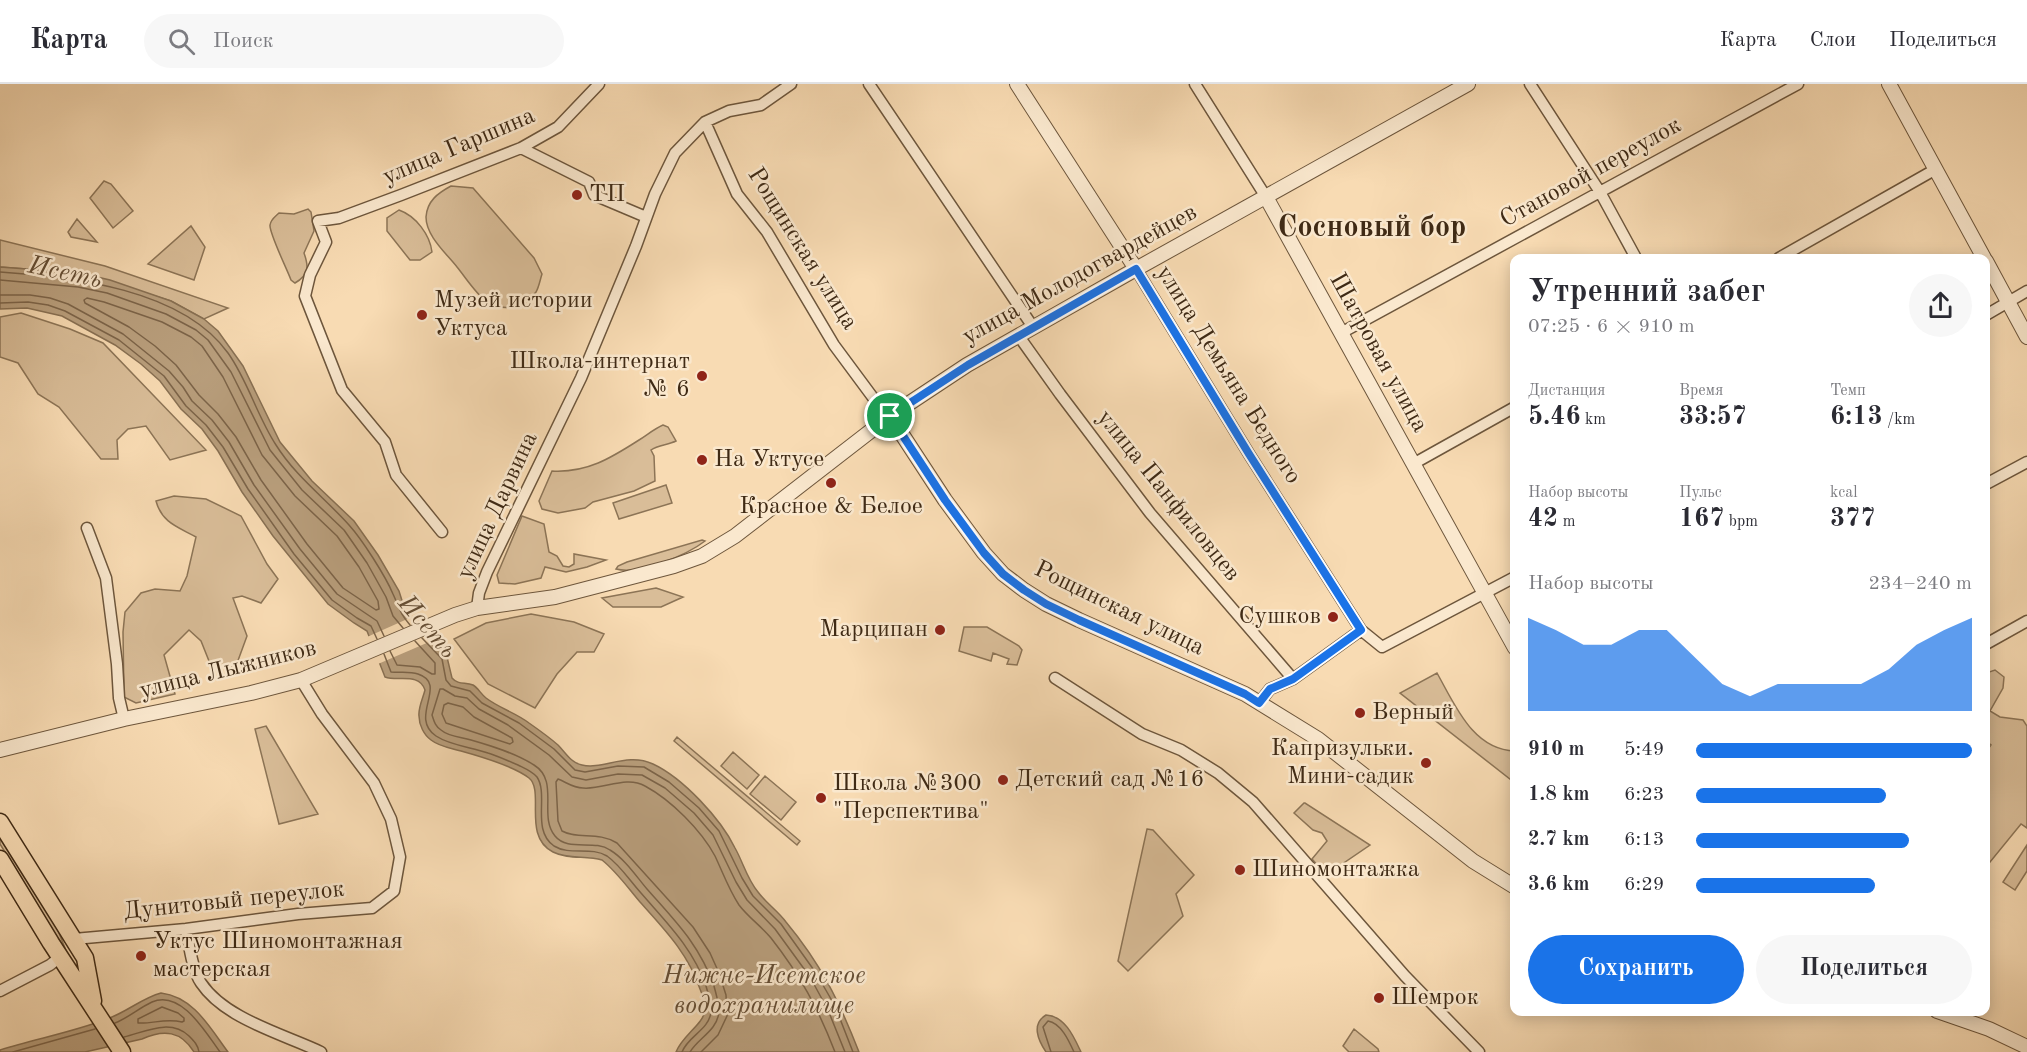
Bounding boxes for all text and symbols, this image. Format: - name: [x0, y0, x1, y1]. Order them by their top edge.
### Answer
- search box: [144, 14, 564, 68]
- icon: search: [165, 25, 198, 58]
- text: Карта: [30, 27, 108, 55]
- text: Поиск: [213, 30, 274, 52]
- text: Карта: [1720, 30, 1777, 51]
- text: Слои: [1810, 30, 1856, 51]
- text: Поделиться: [1889, 30, 1997, 51]
- street label: улица Гаршина: [379, 104, 539, 190]
- street label: Становой переулок: [1497, 113, 1685, 233]
- street label: Рощинская улица: [742, 164, 862, 334]
- place label: ТП: [589, 183, 625, 207]
- marker: ТП: [570, 188, 584, 202]
- street label: улица Молодогвардейцев: [959, 200, 1201, 350]
- district label: Сосновый бор: [1278, 213, 1466, 243]
- water label: Исеть: [24, 252, 105, 294]
- street label: улица Демьяна Бедного: [1151, 262, 1305, 488]
- street label: Шатровая улица: [1324, 269, 1432, 437]
- button: share: [1909, 274, 1972, 337]
- text: Утренний забег: [1528, 276, 1765, 309]
- place label: Музей истории Уктуса: [434, 289, 593, 341]
- marker: Музей истории Уктуса: [415, 308, 429, 322]
- text: 07:25 · 6 × 910 m: [1528, 317, 1695, 337]
- place label: Школа-интернат № 6: [510, 350, 690, 402]
- marker: Школа-интернат № 6: [695, 369, 709, 383]
- text: Дистанция: [1528, 383, 1605, 399]
- text: Время: [1679, 383, 1723, 399]
- text: Темп: [1830, 383, 1866, 399]
- pin: [864, 390, 915, 441]
- icon: arrive: [873, 399, 906, 432]
- text: 5.46: [1528, 404, 1581, 430]
- text: 33:57: [1679, 404, 1747, 430]
- text: 6:13: [1830, 404, 1883, 430]
- street label: улица Панфиловцев: [1092, 406, 1244, 586]
- text: km: [1581, 412, 1606, 428]
- text: /km: [1883, 412, 1915, 428]
- street label: улица Дарвина: [453, 428, 543, 583]
- place label: На Уктусе: [714, 448, 824, 472]
- marker: На Уктусе: [695, 453, 709, 467]
- marker: Красное & Белое: [824, 476, 838, 490]
- text: Набор высоты: [1528, 485, 1628, 501]
- text: Пульс: [1679, 485, 1722, 501]
- text: kcal: [1830, 485, 1858, 501]
- place label: Красное & Белое: [739, 495, 923, 519]
- text: 42: [1528, 506, 1558, 532]
- text: 167: [1679, 506, 1724, 532]
- text: 377: [1830, 506, 1875, 532]
- text: m: [1558, 514, 1575, 530]
- text: bpm: [1724, 514, 1758, 530]
- street label: Рощинская улица: [1030, 557, 1208, 661]
- text: Набор высоты: [1528, 574, 1654, 594]
- text: 234–240 m: [1869, 574, 1972, 594]
- water label: Исеть: [392, 589, 462, 664]
- place label: Сушков: [1238, 605, 1321, 629]
- marker: Сушков: [1326, 610, 1340, 624]
- place label: Марципан: [819, 618, 928, 642]
- marker: Марципан: [933, 623, 947, 637]
- street label: улица Лыжников: [137, 636, 319, 704]
- place label: Верный: [1372, 701, 1454, 725]
- marker: Верный: [1353, 706, 1367, 720]
- place label: Капризульки. Мини-садик: [1271, 737, 1414, 789]
- text: 910 m: [1528, 740, 1584, 760]
- text: 5:49: [1624, 740, 1664, 760]
- marker: Капризульки. Мини-садик: [1419, 756, 1433, 770]
- place label: Детский сад №16: [1015, 768, 1204, 792]
- place label: Школа №300 "Перспектива": [833, 772, 989, 824]
- marker: Детский сад №16: [996, 773, 1010, 787]
- text: 1.8 km: [1528, 785, 1590, 805]
- text: 6:23: [1624, 785, 1664, 805]
- marker: Школа №300 "Перспектива": [814, 791, 828, 805]
- text: 2.7 km: [1528, 830, 1590, 850]
- text: 6:13: [1624, 830, 1664, 850]
- place label: Шиномонтажка: [1252, 858, 1420, 882]
- marker: Шиномонтажка: [1233, 863, 1247, 877]
- text: 3.6 km: [1528, 875, 1590, 895]
- text: 6:29: [1624, 875, 1664, 895]
- street label: Дунитовый переулок: [122, 877, 346, 925]
- place label: Уктус Шиномонтажная мастерская: [153, 930, 403, 982]
- button: Сохранить: [1528, 935, 1744, 1004]
- button: Поделиться: [1756, 935, 1972, 1004]
- marker: Уктус Шиномонтажная мастерская: [134, 949, 148, 963]
- water label: Нижне-Исетское водохранилище: [661, 963, 866, 1019]
- place label: Шемрок: [1391, 986, 1479, 1010]
- marker: Шемрок: [1372, 991, 1386, 1005]

